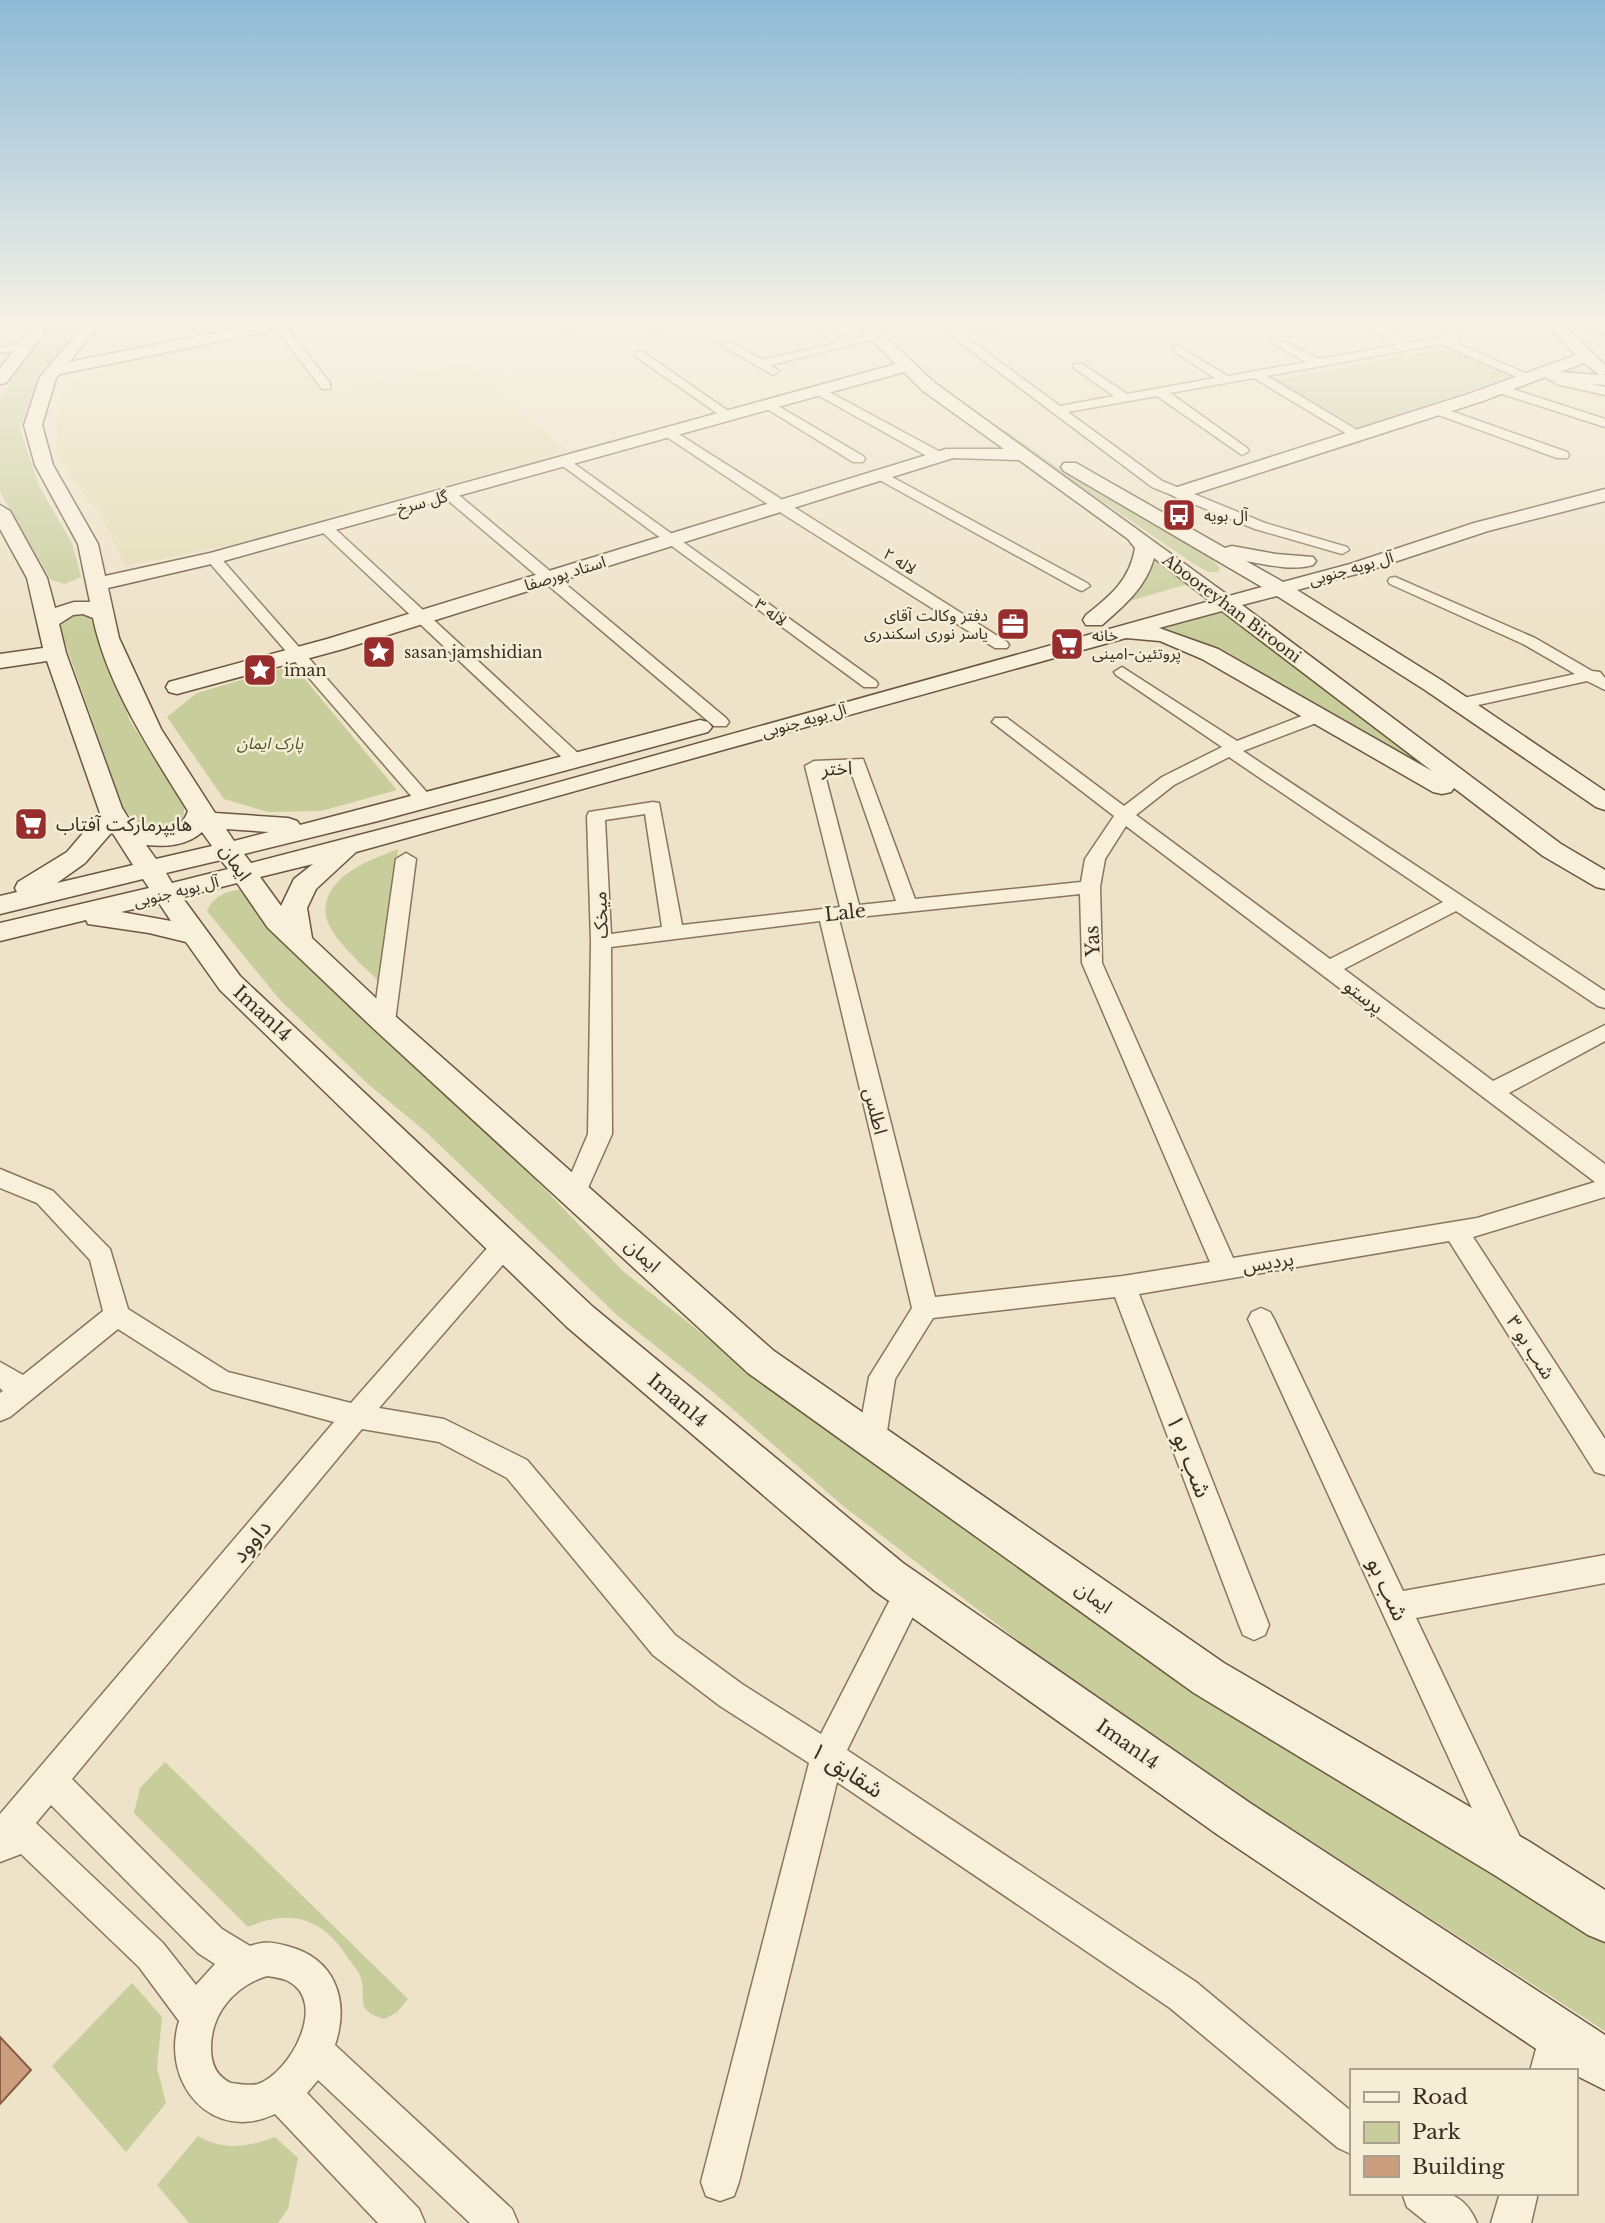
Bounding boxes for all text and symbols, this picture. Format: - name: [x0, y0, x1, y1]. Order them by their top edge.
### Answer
- street label: گل سرخ: [394, 486, 451, 521]
- bus stop icon: آل بویه: [1160, 496, 1198, 534]
- place label: آل بویه: [1204, 505, 1249, 526]
- street label: لاله ۲: [880, 543, 920, 579]
- street label: آل بویه جنوبی: [1306, 546, 1397, 591]
- street label: Abooreyhan Birooni: [1158, 549, 1306, 667]
- street label: استاد پورصفا: [522, 551, 608, 596]
- street label: لاله ۳: [751, 594, 791, 630]
- place label: دفتر وکالت آقای یاسر نوری اسکندری: [864, 605, 988, 643]
- office icon: دفتر وکالت آقای یاسر نوری اسکندری: [994, 605, 1032, 643]
- supermarket icon: خانه پروتئین-امینی: [1048, 625, 1086, 663]
- place label: خانه پروتئین-امینی: [1092, 625, 1181, 664]
- place icon: sasan jamshidian: [360, 633, 398, 671]
- place label: sasan jamshidian: [404, 642, 543, 662]
- place icon: iman: [241, 651, 279, 689]
- place label: iman: [284, 660, 327, 680]
- street label: آل بویه جنوبی: [759, 698, 850, 743]
- park label: پارک ایمان: [237, 733, 303, 754]
- street label: اختر: [820, 756, 853, 781]
- supermarket icon: هایپرمارکت آفتاب: [12, 805, 50, 843]
- place label: هایپرمارکت آفتاب: [56, 813, 192, 837]
- street label: ایمان: [215, 839, 256, 885]
- street label: آل بویه جنوبی: [131, 870, 222, 912]
- street label: میخک: [588, 891, 613, 939]
- street label: Lale: [823, 899, 867, 926]
- street label: Yas: [1080, 925, 1105, 958]
- street label: پرستو: [1339, 974, 1388, 1020]
- street label: Iman14: [229, 981, 297, 1046]
- street label: اطلس: [859, 1085, 892, 1137]
- street label: ایمان: [620, 1234, 665, 1277]
- street label: پردیس: [1241, 1247, 1295, 1279]
- street label: شب بو ۳: [1501, 1311, 1560, 1384]
- street label: Iman14: [643, 1369, 712, 1432]
- street label: شب بو ۱: [1160, 1411, 1218, 1501]
- street label: داوود: [225, 1514, 277, 1568]
- street label: شب بو: [1361, 1553, 1415, 1625]
- street label: ایمان: [1071, 1577, 1117, 1618]
- street label: Iman14: [1092, 1714, 1164, 1774]
- street label: شقایق ۱: [805, 1736, 889, 1804]
- legend: [1350, 2069, 1577, 2195]
- text: Road: [1412, 2084, 1468, 2110]
- text: Park: [1412, 2119, 1461, 2145]
- text: Building: [1412, 2154, 1505, 2180]

